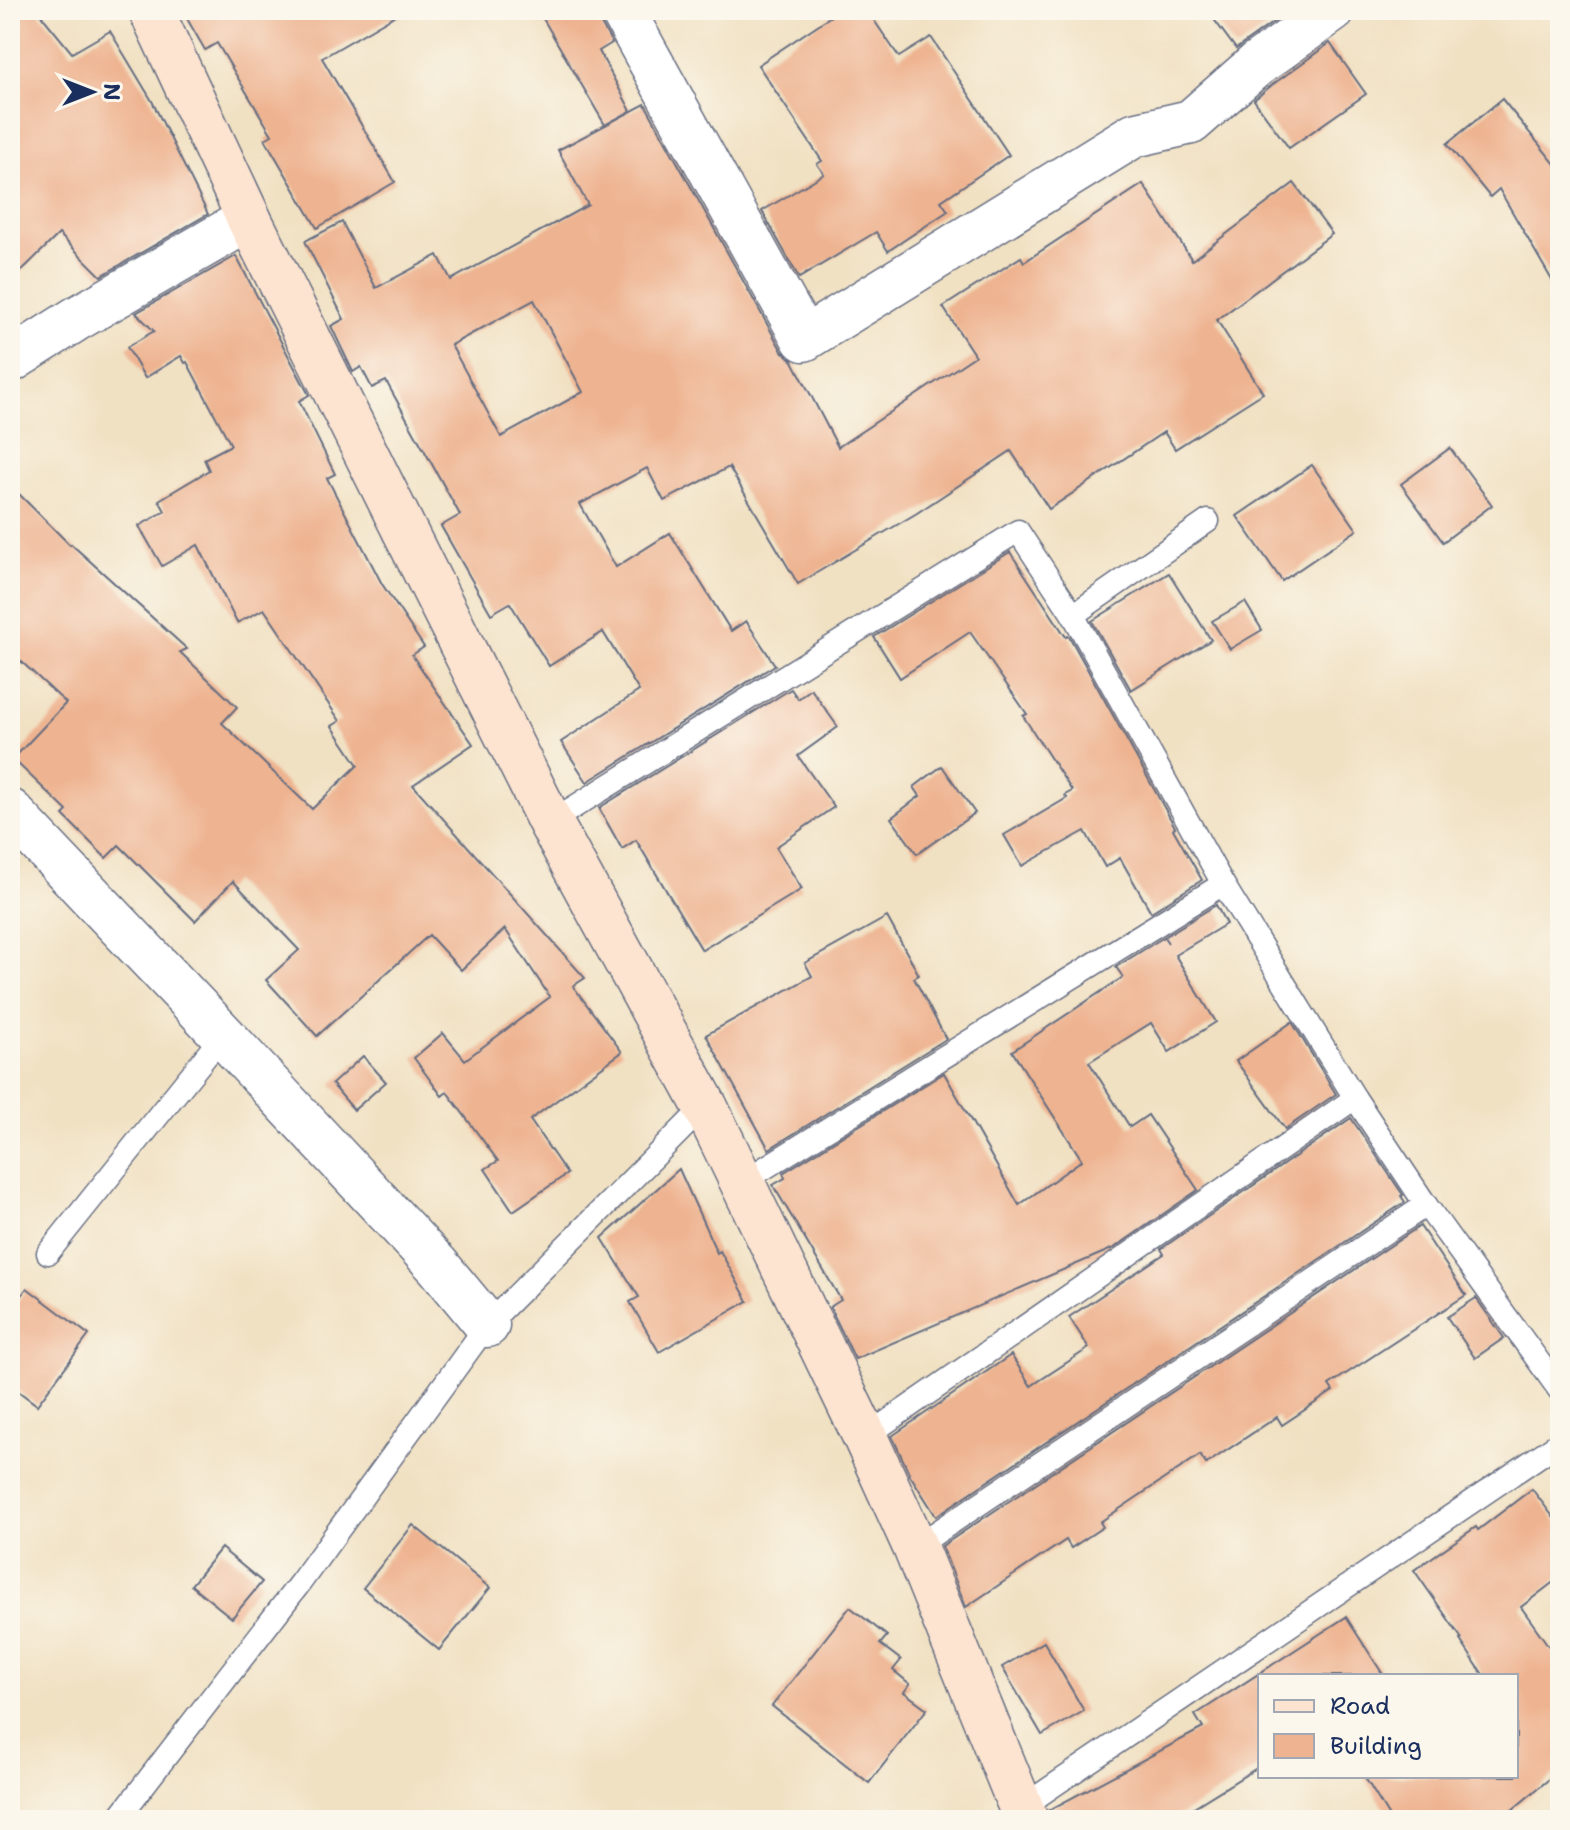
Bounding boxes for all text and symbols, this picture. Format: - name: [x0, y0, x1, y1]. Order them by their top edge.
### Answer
- north arrow: [52, 52, 132, 132]
- text: N: [97, 83, 126, 101]
- legend: [1258, 1674, 1518, 1778]
- text: Road: [1330, 1690, 1390, 1722]
- text: Building: [1330, 1730, 1422, 1762]

